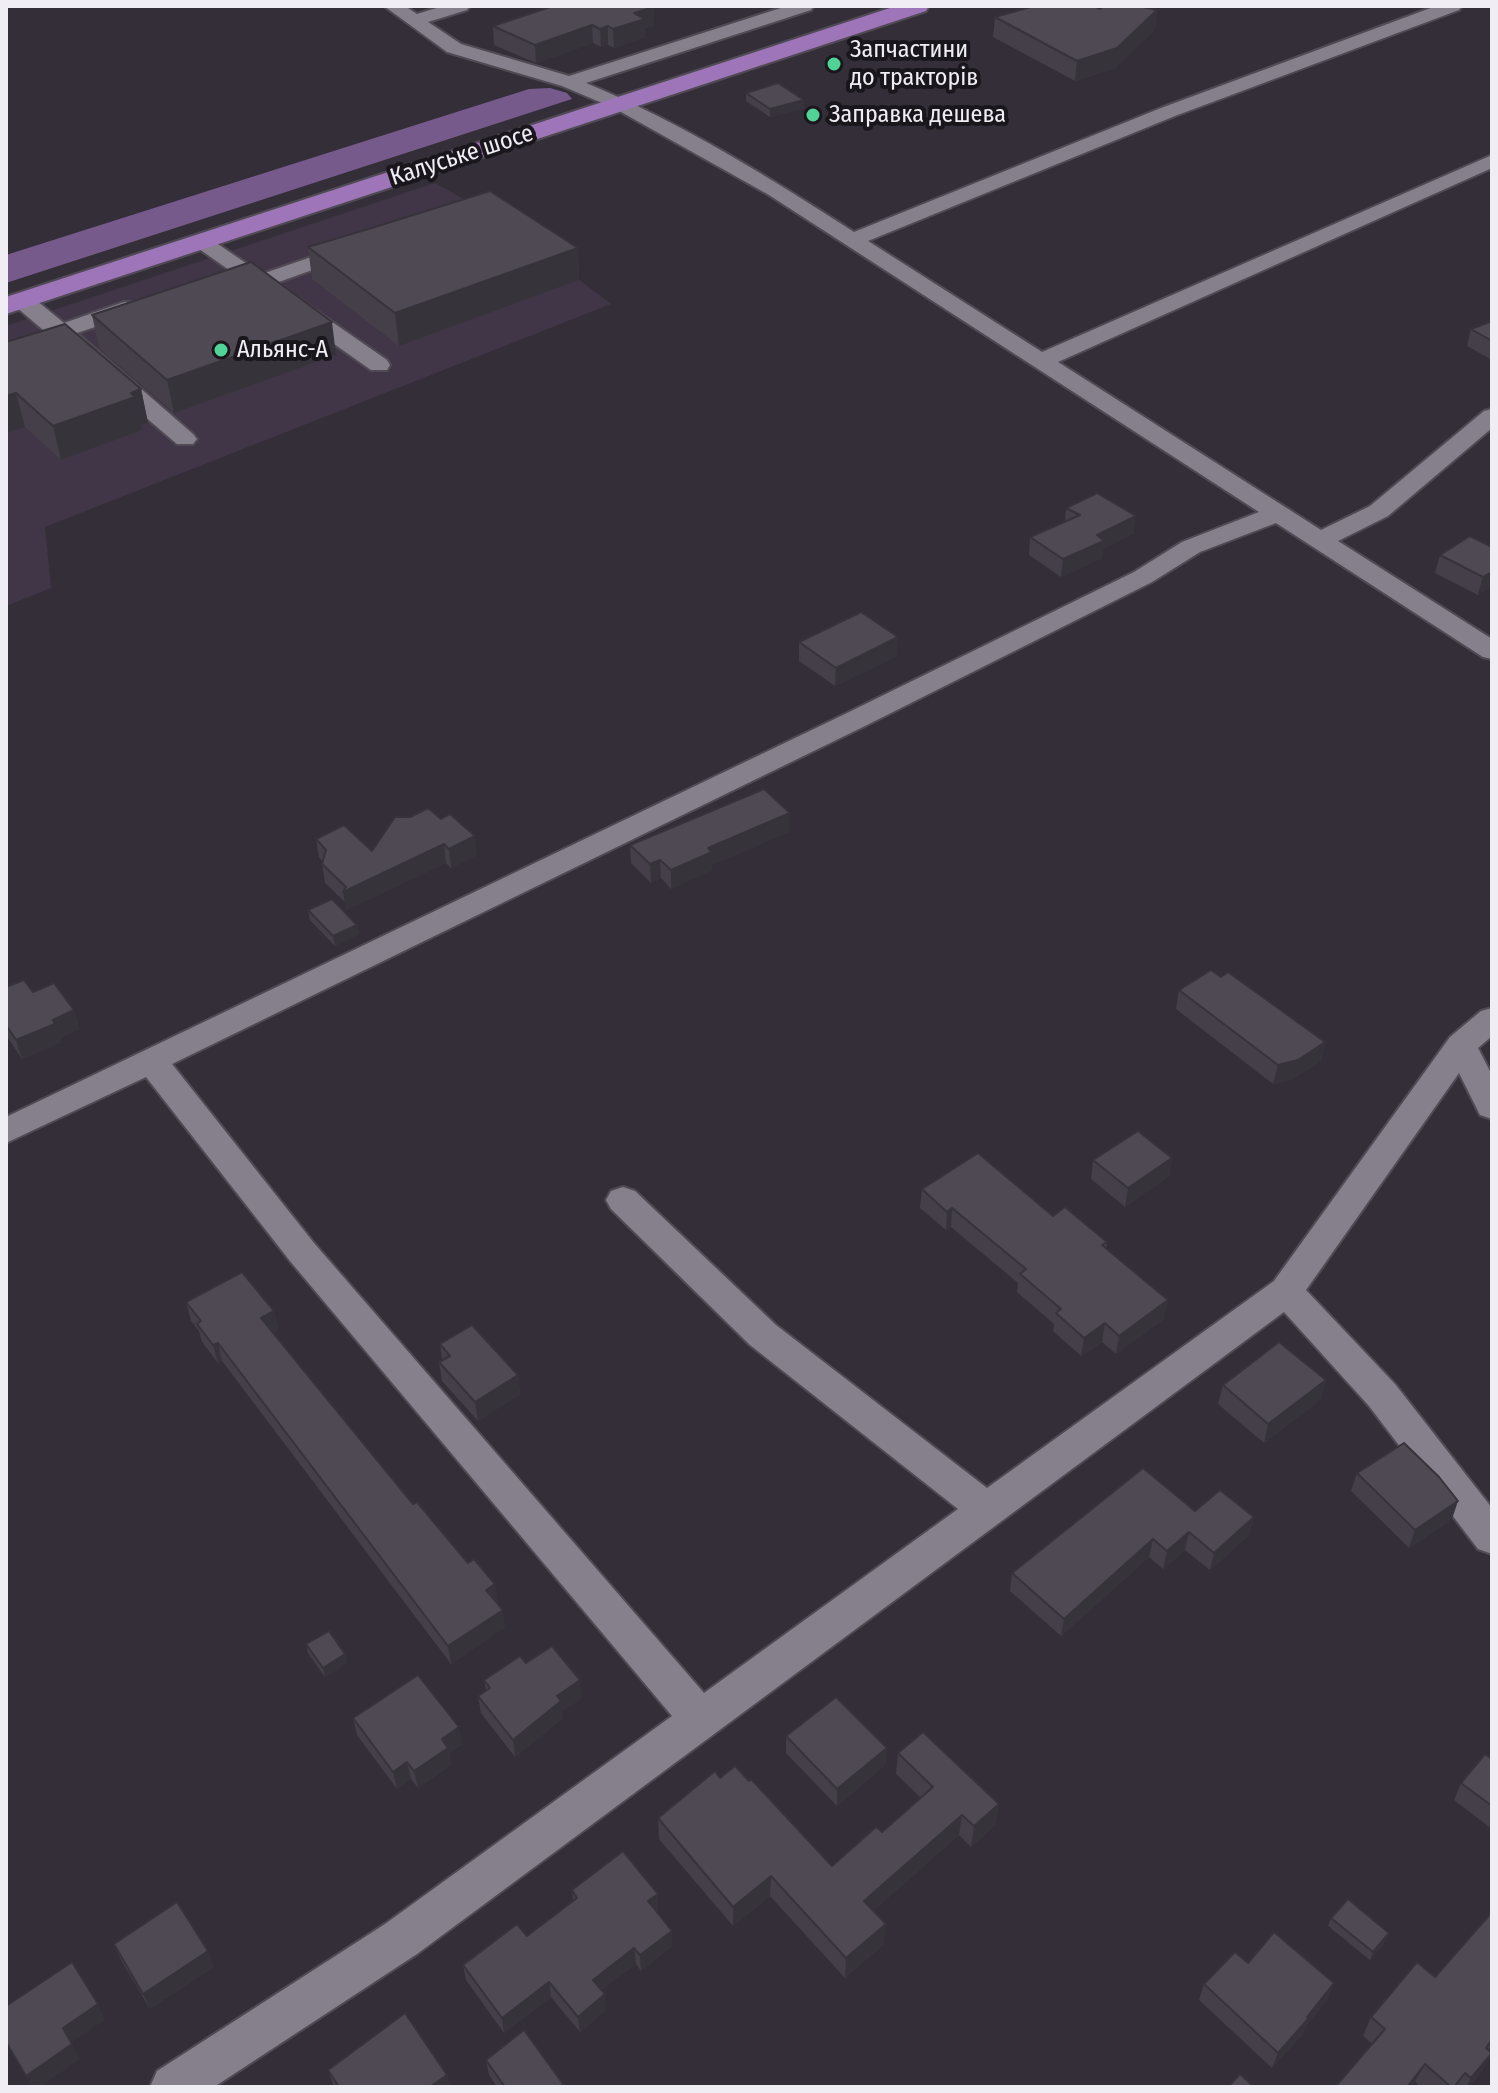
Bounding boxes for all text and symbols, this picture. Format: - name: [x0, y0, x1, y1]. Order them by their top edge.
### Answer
- place label: Запчастини до тракторів: [850, 36, 978, 92]
- marker: Запчастини до тракторів: [825, 55, 843, 73]
- place label: Заправка дешева: [829, 101, 1006, 129]
- marker: Заправка дешева: [804, 106, 822, 124]
- street label: Калуське шосе: [387, 119, 537, 193]
- place label: Альянс-А: [237, 336, 328, 364]
- marker: Альянс-А: [212, 341, 230, 359]

